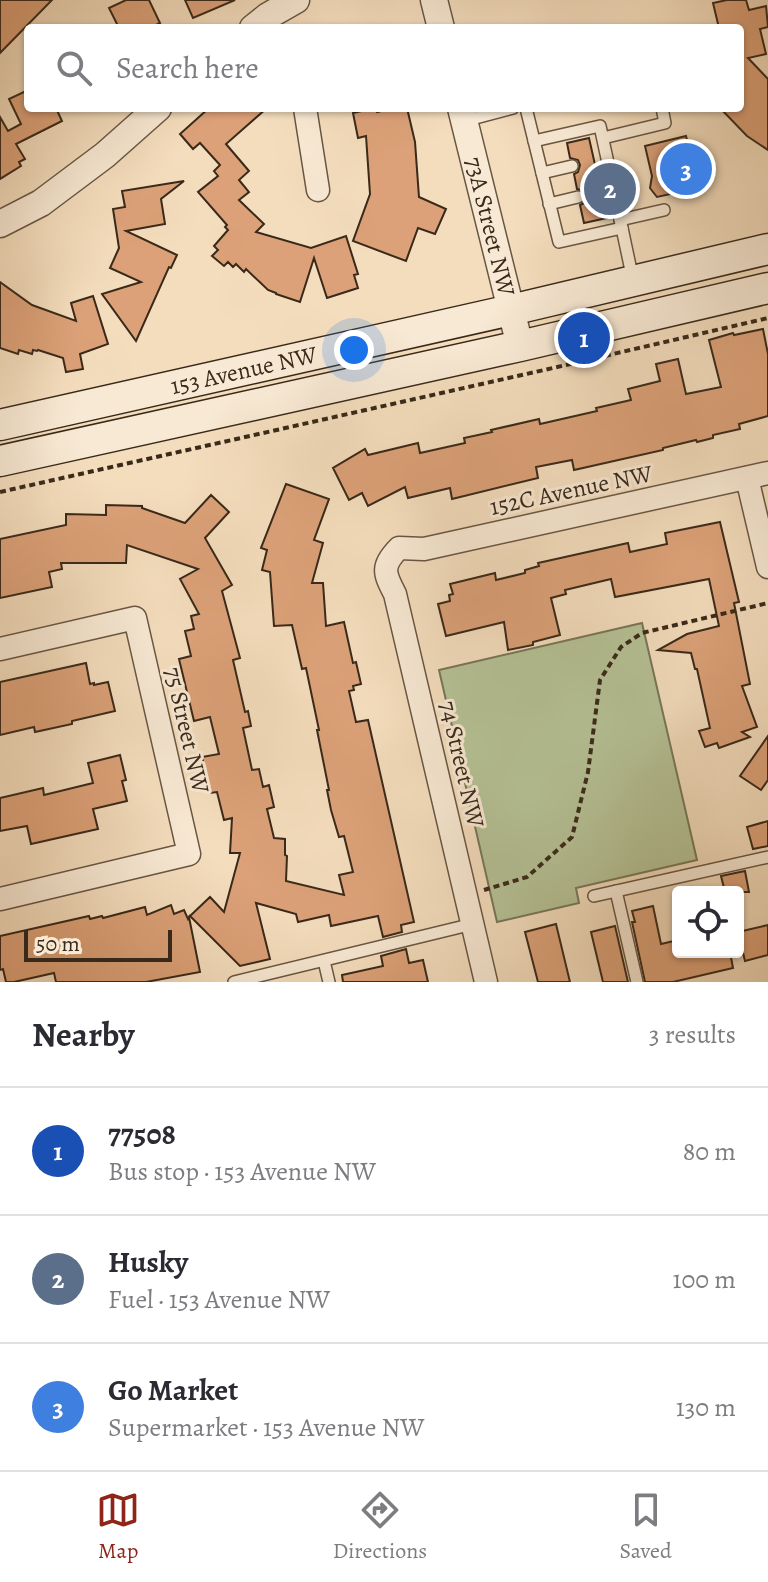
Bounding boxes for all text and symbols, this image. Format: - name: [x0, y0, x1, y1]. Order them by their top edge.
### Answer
- search box: [24, 24, 744, 112]
- icon: search: [52, 46, 96, 90]
- text: Search here: [116, 48, 259, 88]
- pin: 3: [660, 139, 712, 199]
- street label: 73A Street NW: [458, 153, 523, 300]
- pin: 2: [584, 159, 636, 219]
- pin: 1: [558, 308, 610, 368]
- your location: [334, 330, 374, 370]
- street label: 153 Avenue NW: [168, 338, 321, 402]
- street label: 152C Avenue NW: [487, 457, 656, 523]
- street label: 75 Street NW: [157, 664, 217, 797]
- street label: 74 Street NW: [432, 698, 492, 831]
- map controls: [672, 886, 744, 958]
- button: locate: [672, 886, 744, 958]
- scale bar: [24, 926, 172, 962]
- text: 50 m: [36, 929, 80, 959]
- text: Nearby: [32, 1011, 135, 1058]
- text: 3 results: [649, 1017, 736, 1052]
- text: 77508: [108, 1114, 176, 1154]
- text: 1: [53, 1134, 63, 1169]
- text: 80 m: [683, 1134, 736, 1169]
- text: Bus stop · 153 Avenue NW: [108, 1154, 376, 1189]
- text: Husky: [108, 1242, 188, 1282]
- text: 2: [52, 1262, 64, 1297]
- text: 100 m: [673, 1262, 736, 1297]
- text: Fuel · 153 Avenue NW: [108, 1282, 330, 1317]
- text: Go Market: [108, 1370, 238, 1410]
- text: 3: [52, 1390, 64, 1425]
- text: 130 m: [676, 1390, 736, 1425]
- text: Supermarket · 153 Avenue NW: [108, 1410, 425, 1445]
- tab: Map: [96, 1488, 140, 1566]
- tab: Directions: [333, 1488, 427, 1566]
- tab: Saved: [620, 1488, 672, 1566]

